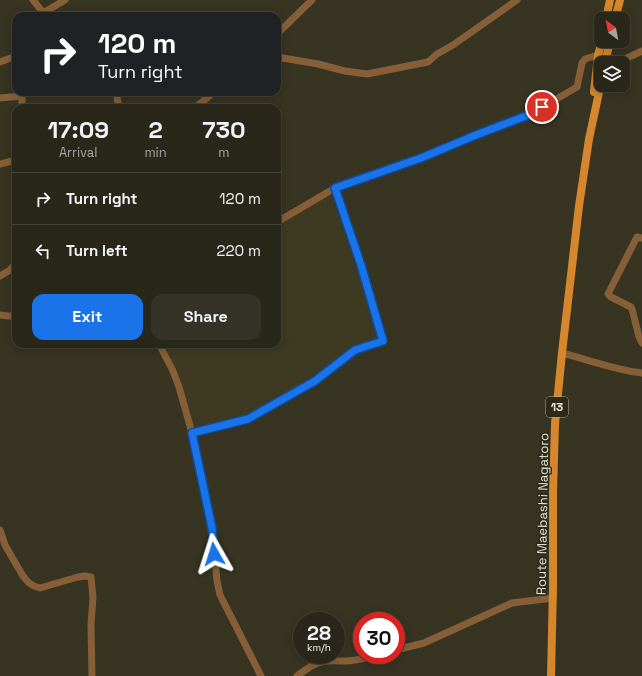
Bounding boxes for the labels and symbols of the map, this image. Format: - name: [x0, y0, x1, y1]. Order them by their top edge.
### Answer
- north arrow: [594, 12, 630, 48]
- pin: [525, 90, 559, 124]
- road number: 13: [546, 397, 568, 417]
- street label: Route Maebashi Nagatoro: [533, 433, 552, 595]
- position arrow: [193, 533, 235, 575]
- speed limit sign: 30: [353, 612, 405, 664]

